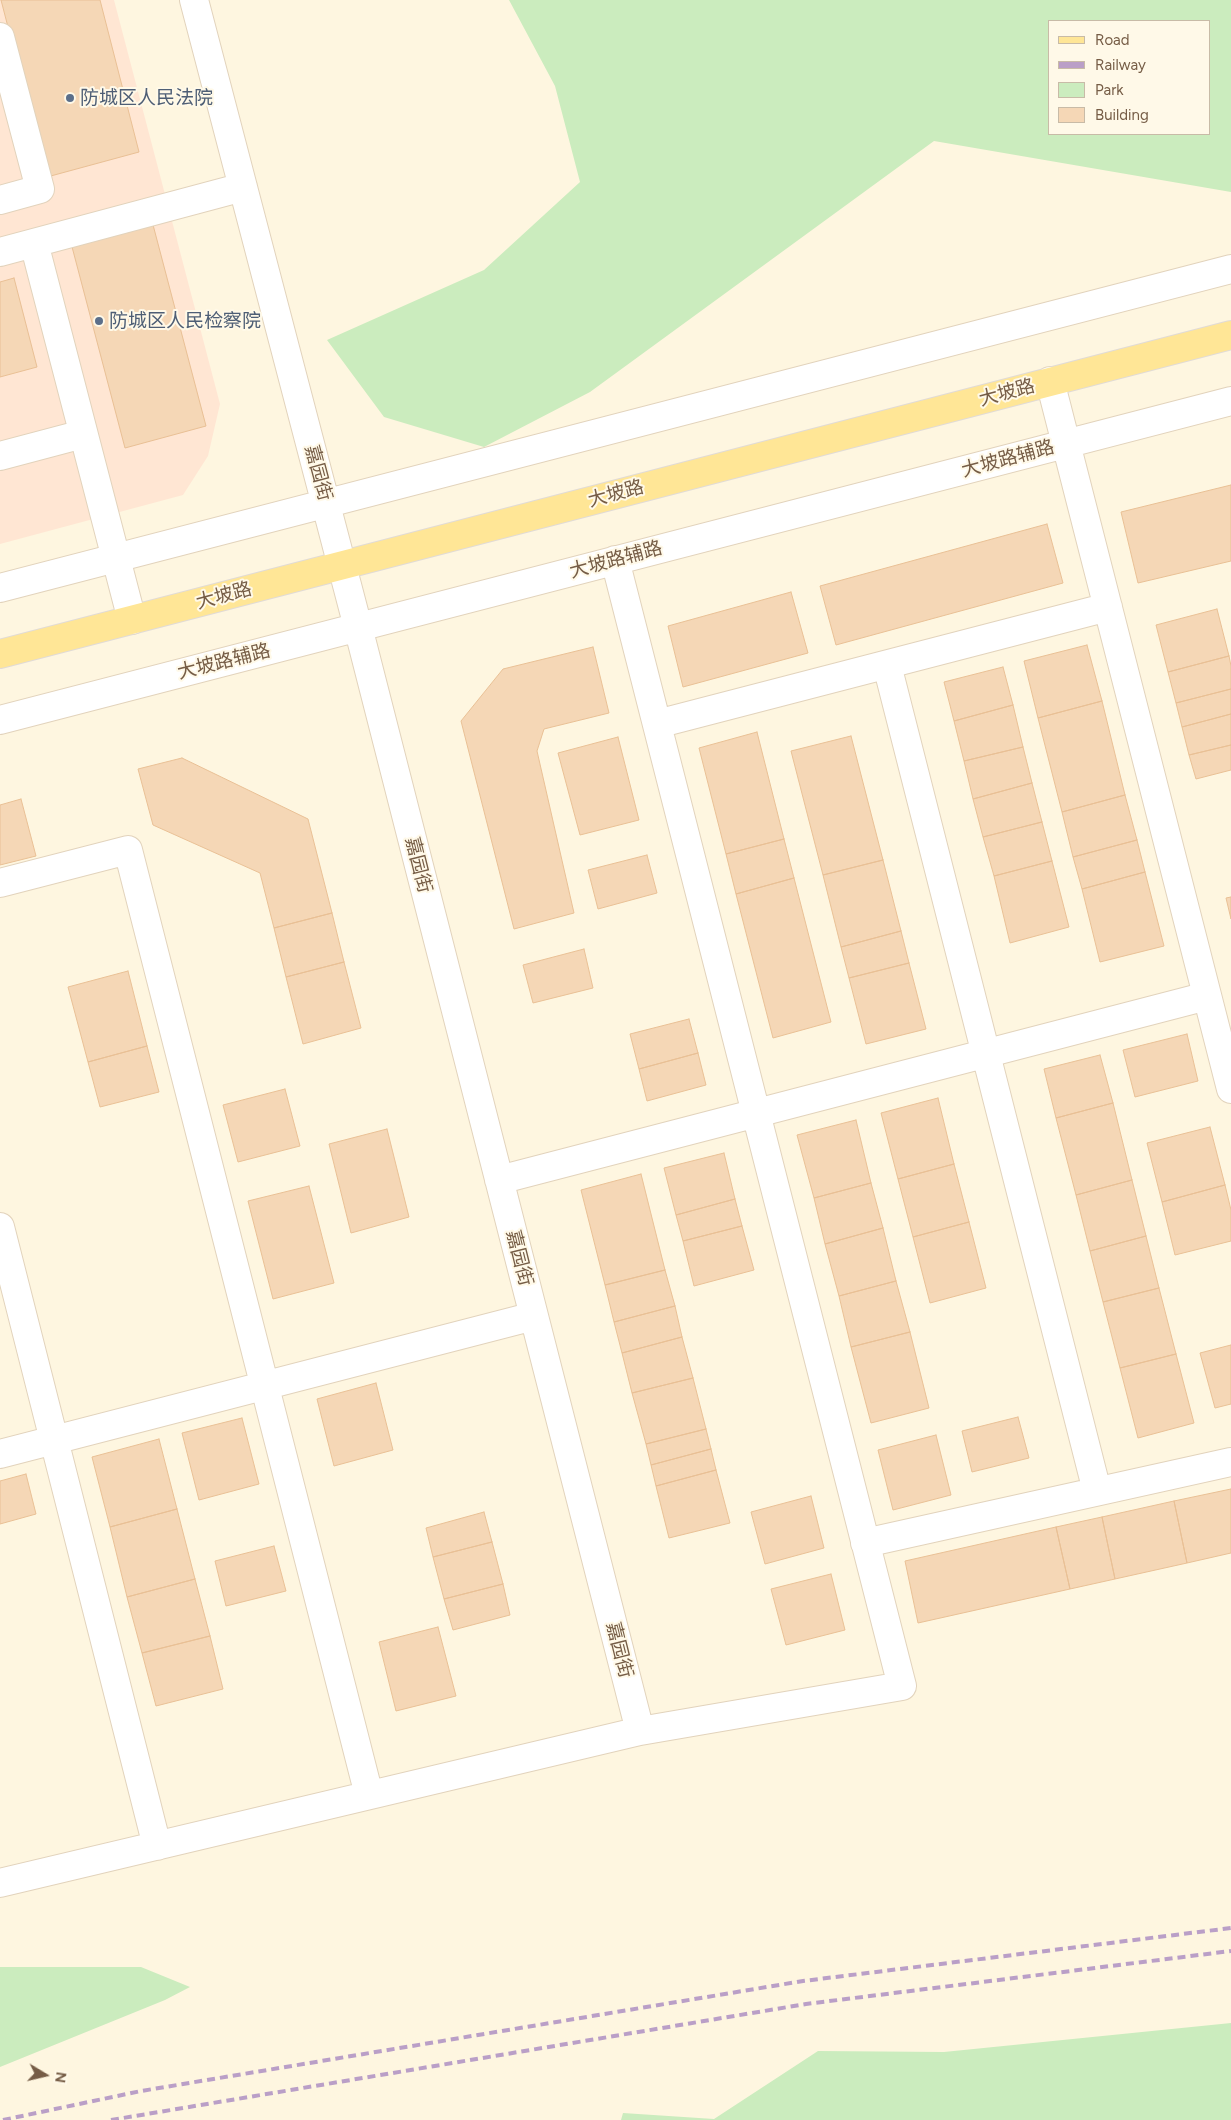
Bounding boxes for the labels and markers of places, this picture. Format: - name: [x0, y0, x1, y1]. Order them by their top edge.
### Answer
- place label: 防城区人民法院: [80, 87, 213, 109]
- marker: 防城区人民法院: [64, 92, 76, 104]
- place label: 防城区人民检察院: [109, 310, 261, 332]
- marker: 防城区人民检察院: [93, 315, 105, 327]

